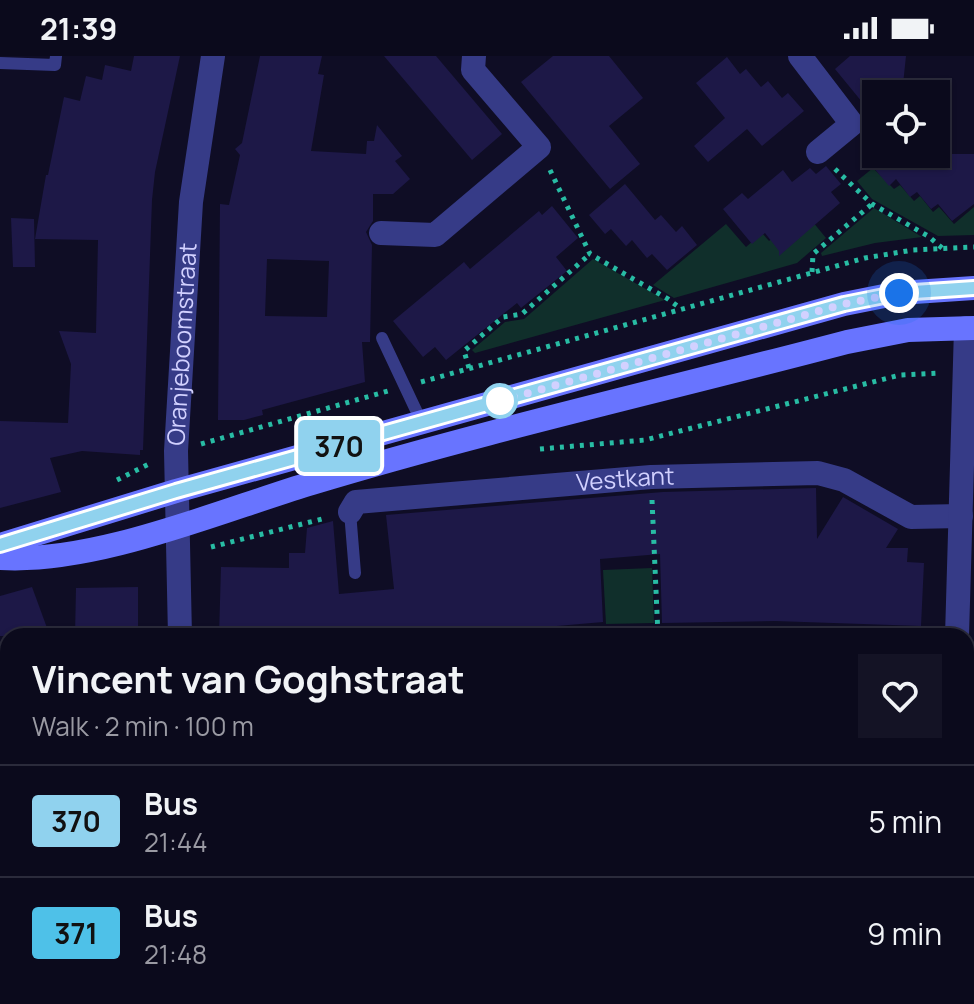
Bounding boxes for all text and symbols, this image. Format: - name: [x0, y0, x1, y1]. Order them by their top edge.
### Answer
- text: 21:39: [40, 8, 117, 49]
- map controls: [862, 80, 950, 168]
- button: locate: [862, 80, 950, 168]
- street label: Oranjeboomstraat: [158, 242, 204, 446]
- your location: [879, 273, 919, 313]
- unlabelled marker: [483, 384, 517, 418]
- line badge: 370: [293, 420, 385, 472]
- text: 370: [314, 427, 364, 465]
- street label: Vestkant: [575, 458, 675, 498]
- text: Vincent van Goghstraat: [32, 652, 465, 704]
- button: heart: [858, 654, 942, 738]
- text: Walk · 2 min · 100 m: [32, 708, 254, 744]
- text: Bus: [144, 783, 198, 824]
- text: 5 min: [868, 801, 942, 842]
- text: 370: [51, 802, 101, 840]
- text: 21:44: [144, 824, 208, 860]
- text: Bus: [144, 895, 198, 936]
- text: 9 min: [867, 913, 942, 954]
- text: 371: [54, 914, 98, 952]
- text: 21:48: [144, 936, 207, 972]

